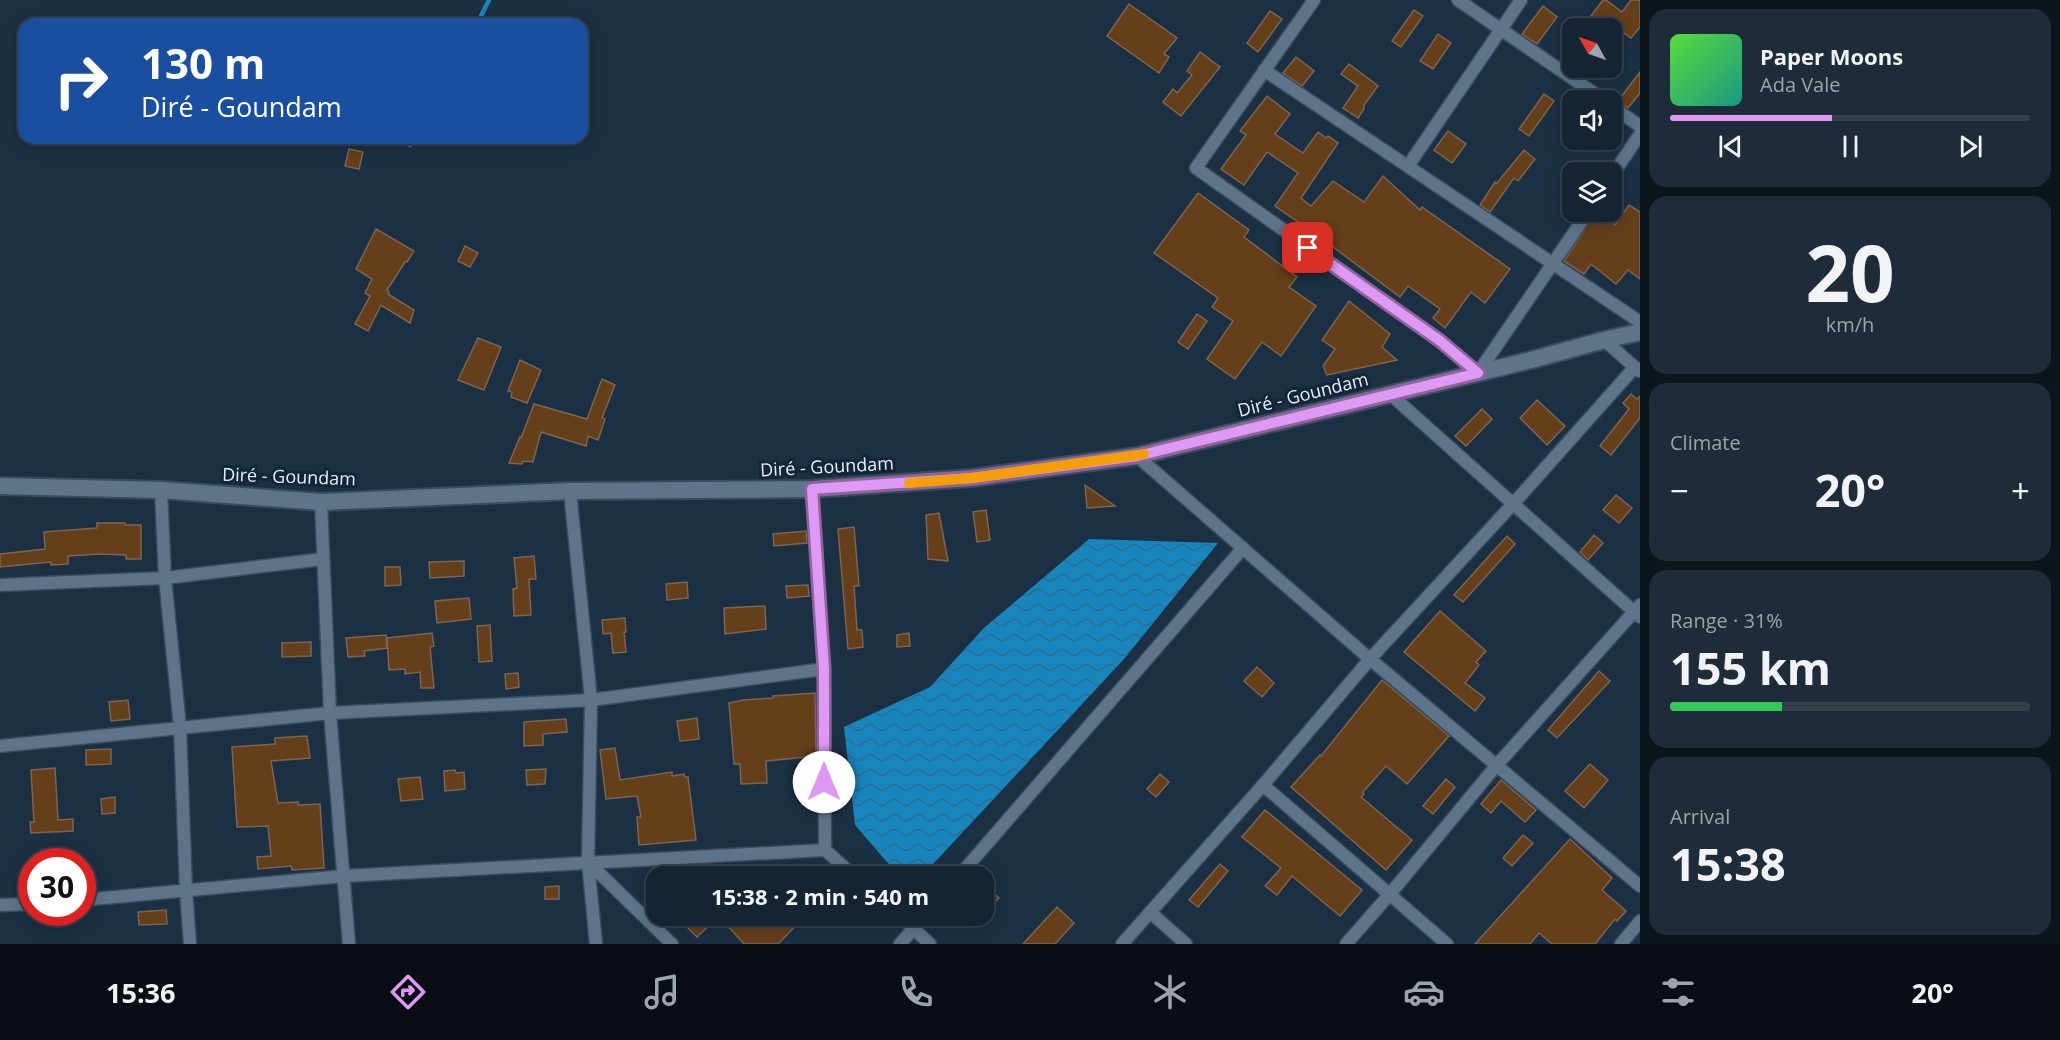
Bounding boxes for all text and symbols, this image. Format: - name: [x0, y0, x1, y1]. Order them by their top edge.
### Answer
- north arrow: [1562, 18, 1622, 78]
- map controls: [1562, 18, 1622, 222]
- text: 130 m: [141, 34, 265, 91]
- text: Paper Moons: [1760, 41, 1903, 71]
- icon: right: [42, 42, 120, 120]
- text: Ada Vale: [1760, 71, 1841, 98]
- text: Diré - Goundam: [141, 88, 342, 125]
- button: sound: [1562, 90, 1622, 150]
- icon: previous: [1714, 130, 1747, 163]
- icon: pause: [1834, 130, 1867, 163]
- icon: next: [1954, 130, 1987, 163]
- button: layers: [1562, 162, 1622, 222]
- text: 20: [1805, 219, 1895, 325]
- pin: [1282, 222, 1333, 273]
- icon: arrive: [1291, 231, 1324, 264]
- text: km/h: [1826, 311, 1874, 338]
- street label: Diré - Goundam: [1235, 366, 1371, 422]
- text: Climate: [1670, 429, 1741, 456]
- street label: Diré - Goundam: [759, 451, 894, 481]
- text: 20°: [1815, 459, 1885, 520]
- street label: Diré - Goundam: [222, 462, 356, 490]
- text: −: [1670, 468, 1689, 513]
- text: +: [2011, 468, 2030, 513]
- text: Range · 31%: [1670, 607, 1783, 634]
- text: 155 km: [1670, 637, 1831, 698]
- position arrow: [792, 750, 856, 814]
- text: Arrival: [1670, 803, 1730, 830]
- text: 15:38: [1670, 833, 1786, 894]
- speed limit sign: 30: [18, 848, 96, 926]
- text: 15:38 · 2 min · 540 m: [711, 881, 929, 911]
- icon: directions: [387, 971, 429, 1013]
- icon: music: [641, 971, 683, 1013]
- icon: phone: [895, 971, 937, 1013]
- icon: climate: [1149, 971, 1191, 1013]
- icon: car: [1403, 971, 1445, 1013]
- icon: filters: [1657, 971, 1699, 1013]
- text: 15:36: [106, 974, 175, 1011]
- text: 20°: [1911, 974, 1954, 1011]

